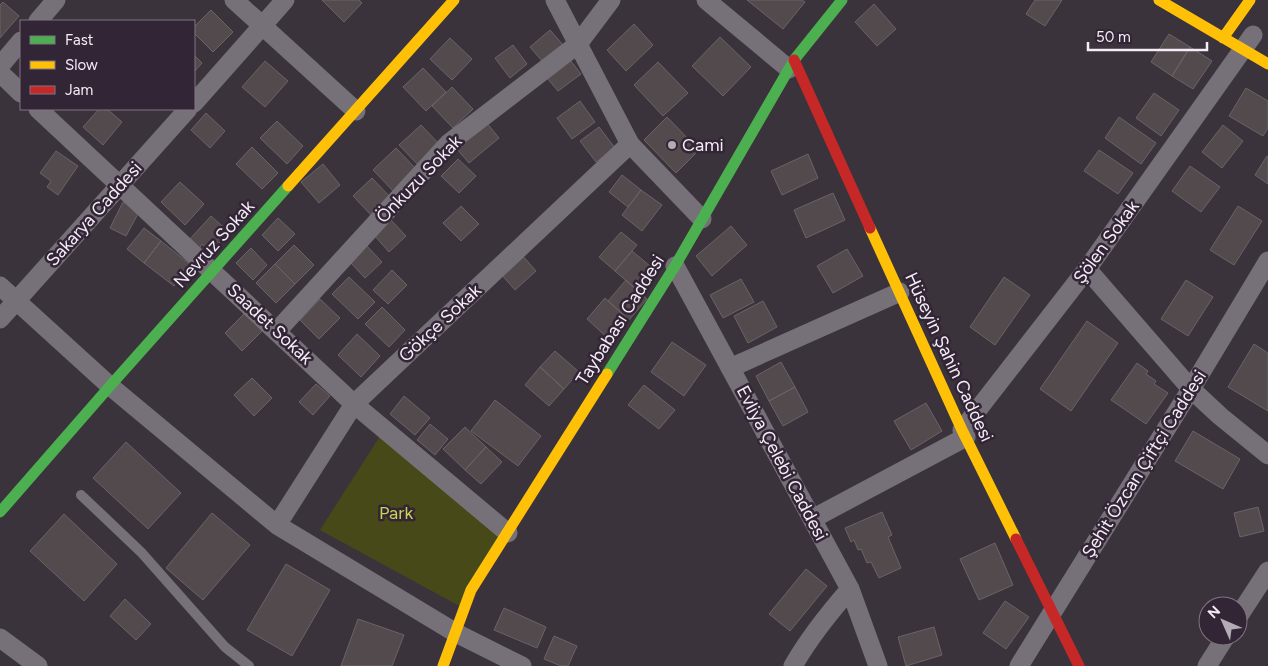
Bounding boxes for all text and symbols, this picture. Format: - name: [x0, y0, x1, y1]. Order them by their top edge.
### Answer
- legend: [20, 20, 195, 110]
- scale bar: [1088, 20, 1207, 52]
- text: 50 m: [1096, 28, 1131, 46]
- text: Fast: [65, 31, 94, 49]
- text: Slow: [65, 56, 98, 74]
- text: Jam: [65, 81, 93, 99]
- street label: Önkuzu Sokak: [371, 130, 467, 228]
- place label: Cami: [682, 134, 724, 156]
- marker: Cami: [666, 139, 678, 151]
- street label: Sakarya Caddesi: [41, 157, 147, 271]
- street label: Nevruz Sokak: [169, 195, 259, 292]
- street label: Şölen Sokak: [1068, 196, 1144, 288]
- street label: Taybabası Caddesi: [571, 251, 669, 389]
- street label: Hüseyin Şahin Caddesi: [900, 269, 998, 445]
- street label: Saadet Sokak: [223, 279, 318, 369]
- street label: Gökçe Sokak: [394, 279, 486, 367]
- street label: Şehit Özcan Çiftçi Caddesi: [1077, 366, 1211, 562]
- street label: Evliya Çelebi Caddesi: [732, 382, 832, 544]
- park label: Park: [379, 502, 413, 524]
- north arrow: [1198, 596, 1248, 646]
- text: N: [1204, 602, 1224, 622]

